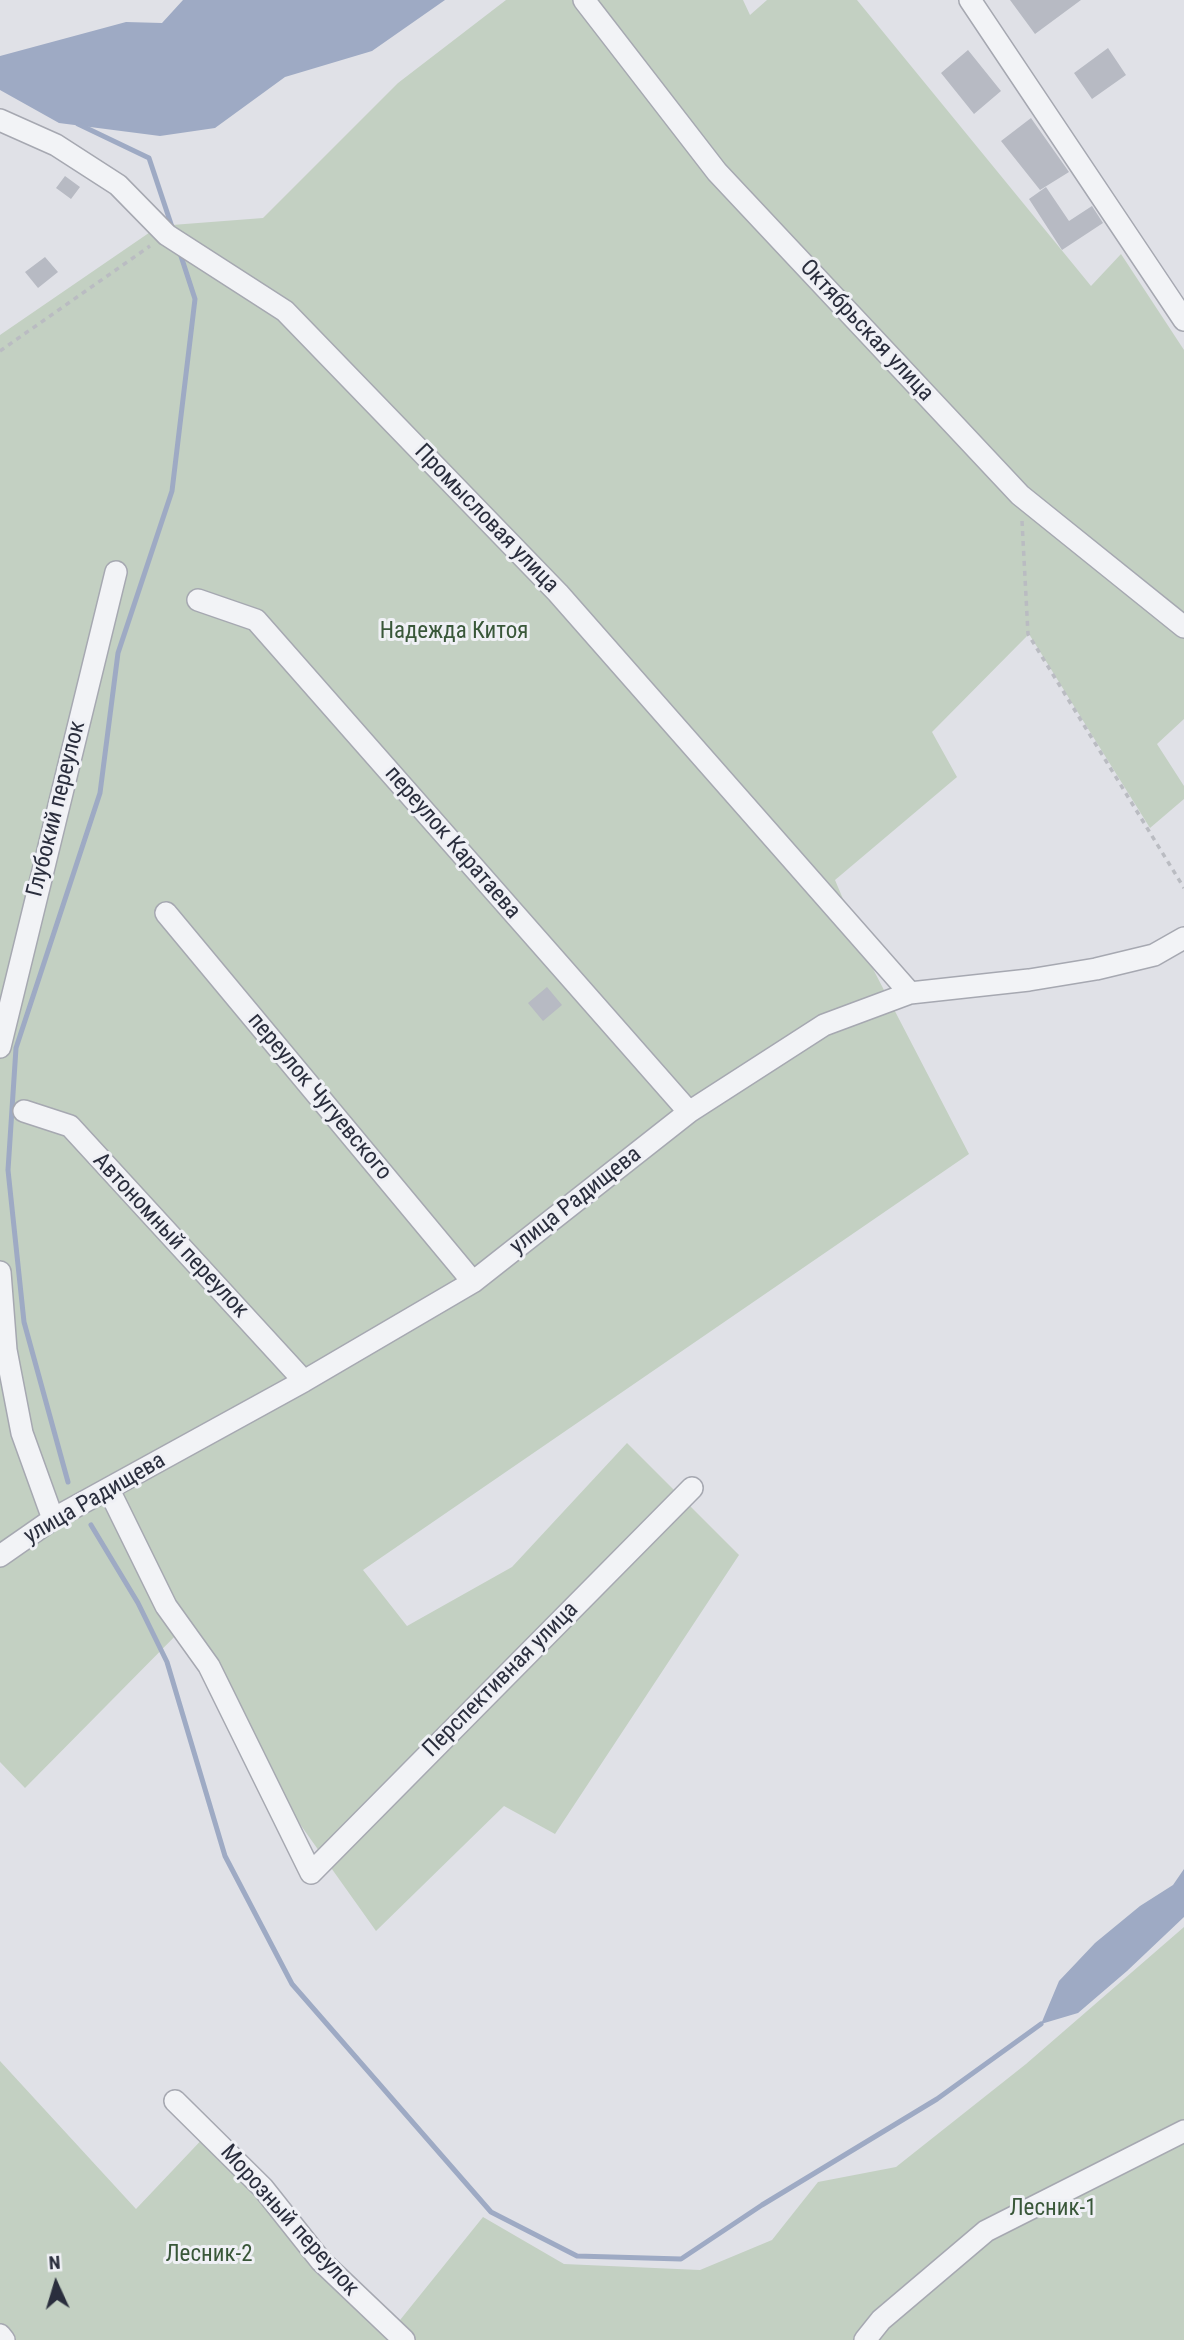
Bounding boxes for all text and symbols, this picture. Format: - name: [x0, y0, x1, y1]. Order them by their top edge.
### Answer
- street label: Октябрьская улица: [793, 254, 939, 408]
- street label: Промысловая улица: [408, 439, 564, 599]
- park label: Надежда Китоя: [380, 618, 528, 646]
- street label: Глубокий переулок: [22, 718, 92, 900]
- street label: переулок Каратаева: [378, 761, 526, 925]
- street label: переулок Чугуевского: [241, 1008, 397, 1186]
- street label: улица Радищева: [505, 1141, 647, 1261]
- street label: Автономный переулок: [86, 1148, 254, 1324]
- street label: улица Радищева: [19, 1447, 171, 1551]
- street label: Перспективная улица: [418, 1597, 584, 1763]
- street label: Морозный переулок: [214, 2140, 364, 2302]
- park label: Лесник-1: [1009, 2195, 1097, 2223]
- park label: Лесник-2: [165, 2241, 253, 2269]
- north arrow: [21, 2249, 91, 2319]
- text: N: [48, 2251, 61, 2274]

